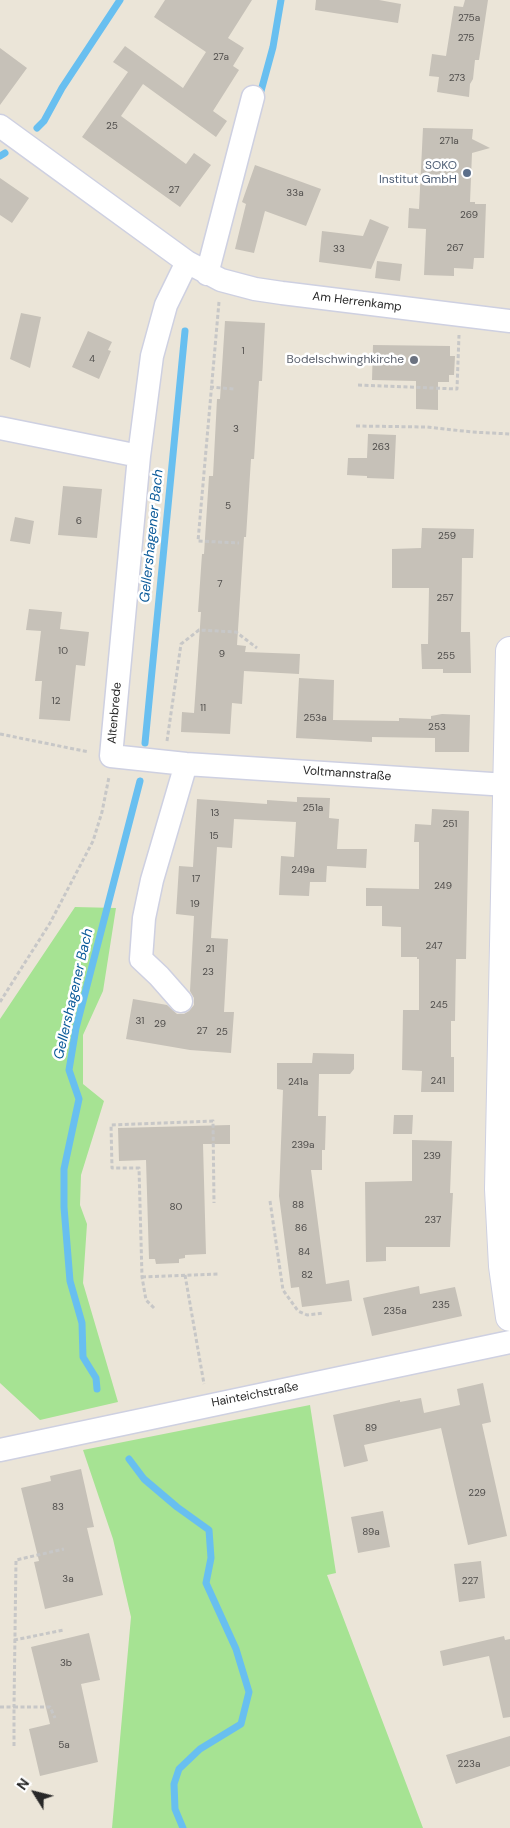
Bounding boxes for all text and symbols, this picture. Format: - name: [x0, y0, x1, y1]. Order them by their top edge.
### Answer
- house number: 275a: [458, 12, 480, 24]
- house number: 275: [458, 32, 474, 44]
- house number: 27a: [213, 51, 229, 63]
- house number: 273: [449, 72, 465, 84]
- house number: 25: [106, 120, 118, 132]
- house number: 271a: [439, 135, 459, 147]
- place label: SOKO Institut GmbH: [379, 159, 457, 187]
- marker: SOKO Institut GmbH: [461, 167, 473, 179]
- house number: 27: [169, 184, 179, 196]
- house number: 33a: [286, 187, 304, 199]
- house number: 269: [460, 209, 478, 221]
- house number: 267: [446, 242, 464, 254]
- house number: 33: [333, 243, 345, 255]
- street label: Am Herrenkamp: [311, 289, 403, 315]
- house number: 1: [241, 345, 245, 357]
- house number: 4: [89, 353, 95, 365]
- place label: Bodelschwinghkirche: [287, 353, 404, 367]
- marker: Bodelschwinghkirche: [408, 354, 420, 366]
- house number: 3: [233, 423, 239, 435]
- house number: 263: [372, 441, 390, 453]
- water label: Gellershagener Bach: [137, 469, 167, 603]
- house number: 5: [225, 500, 231, 512]
- house number: 6: [76, 515, 82, 527]
- house number: 259: [438, 530, 456, 542]
- house number: 7: [217, 578, 223, 590]
- house number: 257: [436, 592, 454, 604]
- house number: 10: [58, 645, 68, 657]
- house number: 9: [219, 648, 225, 660]
- house number: 255: [437, 650, 455, 662]
- street label: Altenbrede: [105, 682, 125, 744]
- house number: 12: [52, 695, 60, 707]
- house number: 11: [200, 702, 206, 714]
- house number: 253a: [303, 712, 327, 724]
- house number: 253: [428, 721, 446, 733]
- street label: Voltmannstraße: [302, 764, 392, 784]
- house number: 251a: [303, 802, 323, 814]
- house number: 13: [210, 807, 220, 819]
- house number: 251: [443, 818, 457, 830]
- house number: 15: [209, 830, 219, 842]
- house number: 249a: [291, 864, 315, 876]
- house number: 17: [192, 873, 200, 885]
- house number: 249: [434, 880, 452, 892]
- house number: 19: [190, 898, 200, 910]
- water label: Gellershagener Bach: [51, 927, 97, 1061]
- house number: 247: [426, 940, 442, 952]
- house number: 21: [206, 943, 214, 955]
- house number: 23: [202, 966, 214, 978]
- house number: 245: [430, 999, 448, 1011]
- house number: 31: [136, 1015, 144, 1027]
- house number: 29: [154, 1018, 166, 1030]
- house number: 27: [197, 1025, 207, 1037]
- house number: 25: [216, 1026, 228, 1038]
- house number: 241: [431, 1075, 445, 1087]
- house number: 241a: [288, 1076, 308, 1088]
- house number: 239a: [291, 1139, 315, 1151]
- house number: 239: [423, 1150, 441, 1162]
- house number: 88: [292, 1199, 304, 1211]
- house number: 80: [170, 1201, 182, 1213]
- house number: 237: [425, 1214, 441, 1226]
- house number: 86: [295, 1222, 307, 1234]
- house number: 84: [298, 1246, 310, 1258]
- house number: 82: [301, 1269, 313, 1281]
- house number: 235: [432, 1299, 450, 1311]
- house number: 235a: [383, 1305, 407, 1317]
- street label: Hainteichstraße: [210, 1379, 300, 1411]
- house number: 89: [365, 1422, 377, 1434]
- house number: 229: [468, 1487, 486, 1499]
- house number: 83: [52, 1501, 64, 1513]
- house number: 89a: [362, 1526, 380, 1538]
- house number: 3a: [62, 1573, 74, 1585]
- house number: 227: [462, 1575, 478, 1587]
- house number: 3b: [60, 1657, 72, 1669]
- house number: 5a: [58, 1739, 70, 1751]
- house number: 223a: [458, 1758, 480, 1770]
- north arrow: [10, 1768, 60, 1818]
- text: N: [13, 1775, 33, 1794]

